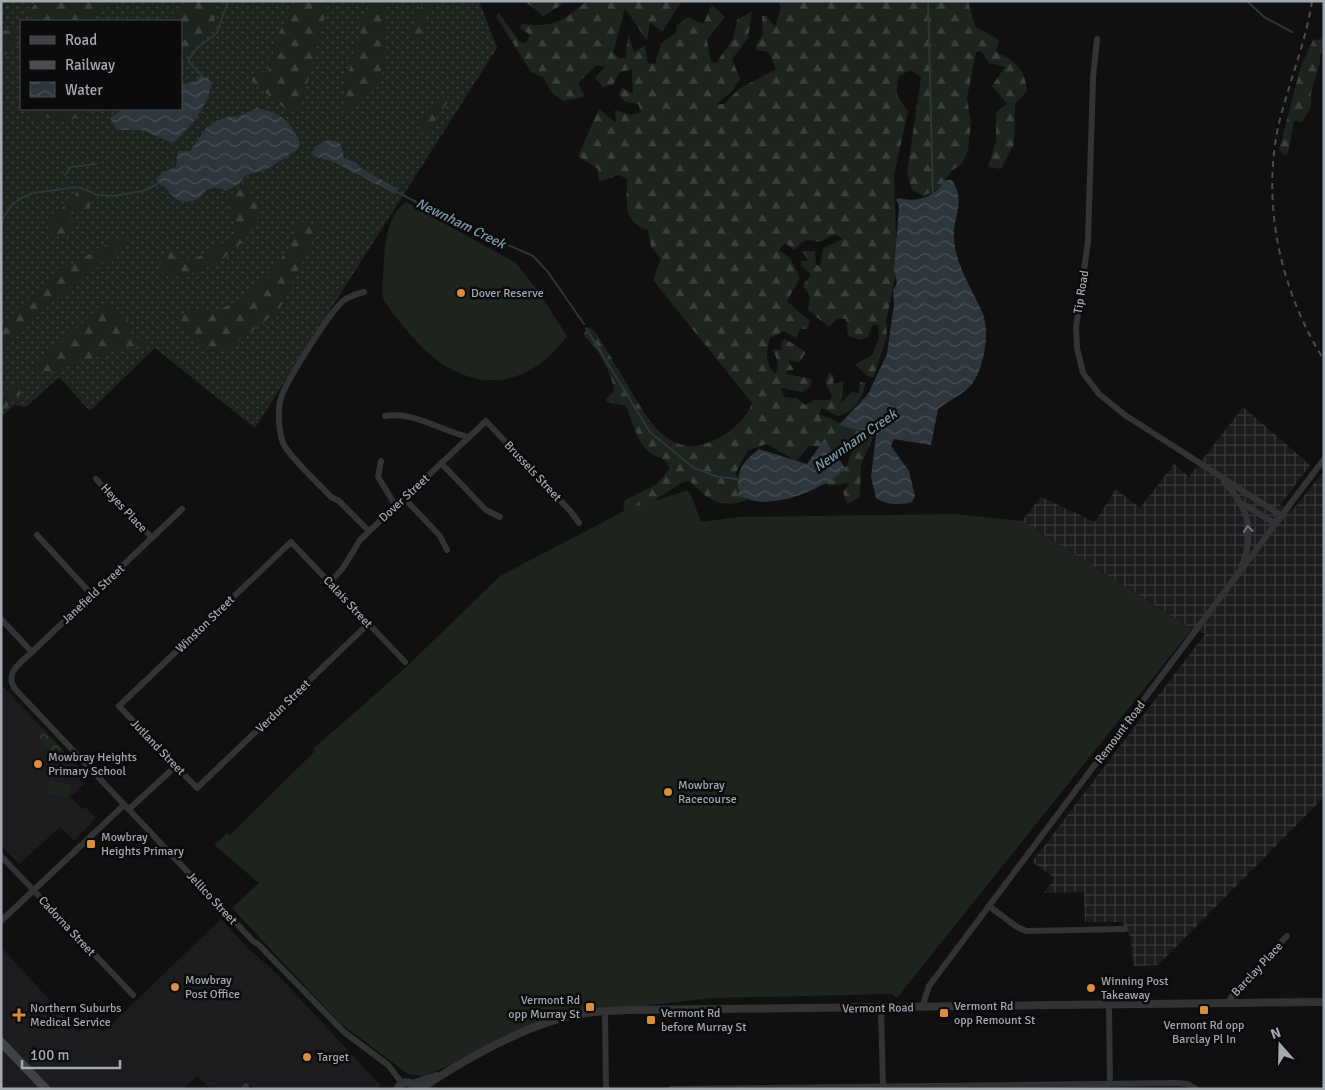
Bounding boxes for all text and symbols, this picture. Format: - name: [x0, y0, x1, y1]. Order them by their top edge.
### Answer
- legend: [20, 20, 182, 110]
- text: Road: [65, 31, 97, 49]
- text: Railway: [65, 56, 115, 74]
- text: Water: [65, 81, 103, 99]
- water label: Newnham Creek: [413, 194, 510, 253]
- street label: Tip Road: [1071, 269, 1092, 315]
- place label: Dover Reserve: [471, 286, 544, 301]
- marker: Dover Reserve: [455, 287, 467, 299]
- water label: Newnham Creek: [810, 404, 902, 475]
- street label: Brussels Street: [501, 438, 564, 505]
- street label: Dover Street: [376, 471, 433, 526]
- street label: Heyes Place: [97, 481, 150, 536]
- one-way arrow: [1243, 524, 1254, 532]
- street label: Janefield Street: [59, 561, 128, 627]
- street label: Calais Street: [320, 573, 375, 631]
- street label: Winston Street: [173, 593, 238, 656]
- street label: Verdun Street: [253, 677, 314, 736]
- street label: Remount Road: [1092, 698, 1149, 767]
- street label: Jutland Street: [127, 716, 188, 779]
- place label: Mowbray Heights Primary School: [48, 750, 137, 779]
- marker: Mowbray Heights Primary School: [32, 758, 44, 770]
- place label: Mowbray Racecourse: [678, 778, 737, 807]
- marker: Mowbray Racecourse: [662, 786, 674, 798]
- place label: Mowbray Heights Primary: [101, 830, 184, 859]
- marker: Mowbray Heights Primary: [85, 838, 97, 850]
- street label: Jellico Street: [183, 869, 240, 928]
- street label: Cadorna Street: [35, 893, 98, 960]
- street label: Barclay Place: [1228, 939, 1286, 1000]
- place label: Mowbray Post Office: [185, 973, 240, 1002]
- place label: Winning Post Takeaway: [1101, 974, 1169, 1003]
- marker: Mowbray Post Office: [169, 981, 181, 993]
- marker: Winning Post Takeaway: [1085, 982, 1097, 994]
- place label: Vermont Rd opp Murray St: [508, 993, 580, 1022]
- place label: Vermont Rd opp Remount St: [954, 999, 1035, 1028]
- street label: Vermont Road: [842, 1000, 914, 1017]
- place label: Northern Suburbs Medical Service: [30, 1001, 122, 1030]
- marker: Vermont Rd opp Murray St: [584, 1001, 596, 1013]
- marker: Vermont Rd opp Barclay Pl In: [1198, 1004, 1210, 1016]
- place label: Vermont Rd before Murray St: [661, 1006, 746, 1035]
- marker: Vermont Rd opp Remount St: [938, 1007, 950, 1019]
- marker: Northern Suburbs Medical Service: [12, 1008, 26, 1022]
- marker: Vermont Rd before Murray St: [645, 1014, 657, 1026]
- place label: Vermont Rd opp Barclay Pl In: [1164, 1018, 1244, 1047]
- north arrow: [1255, 1020, 1305, 1070]
- text: N: [1268, 1024, 1283, 1043]
- scale bar: [22, 1038, 120, 1070]
- text: 100 m: [30, 1046, 70, 1064]
- place label: Target: [317, 1050, 349, 1065]
- marker: Target: [301, 1051, 313, 1063]

